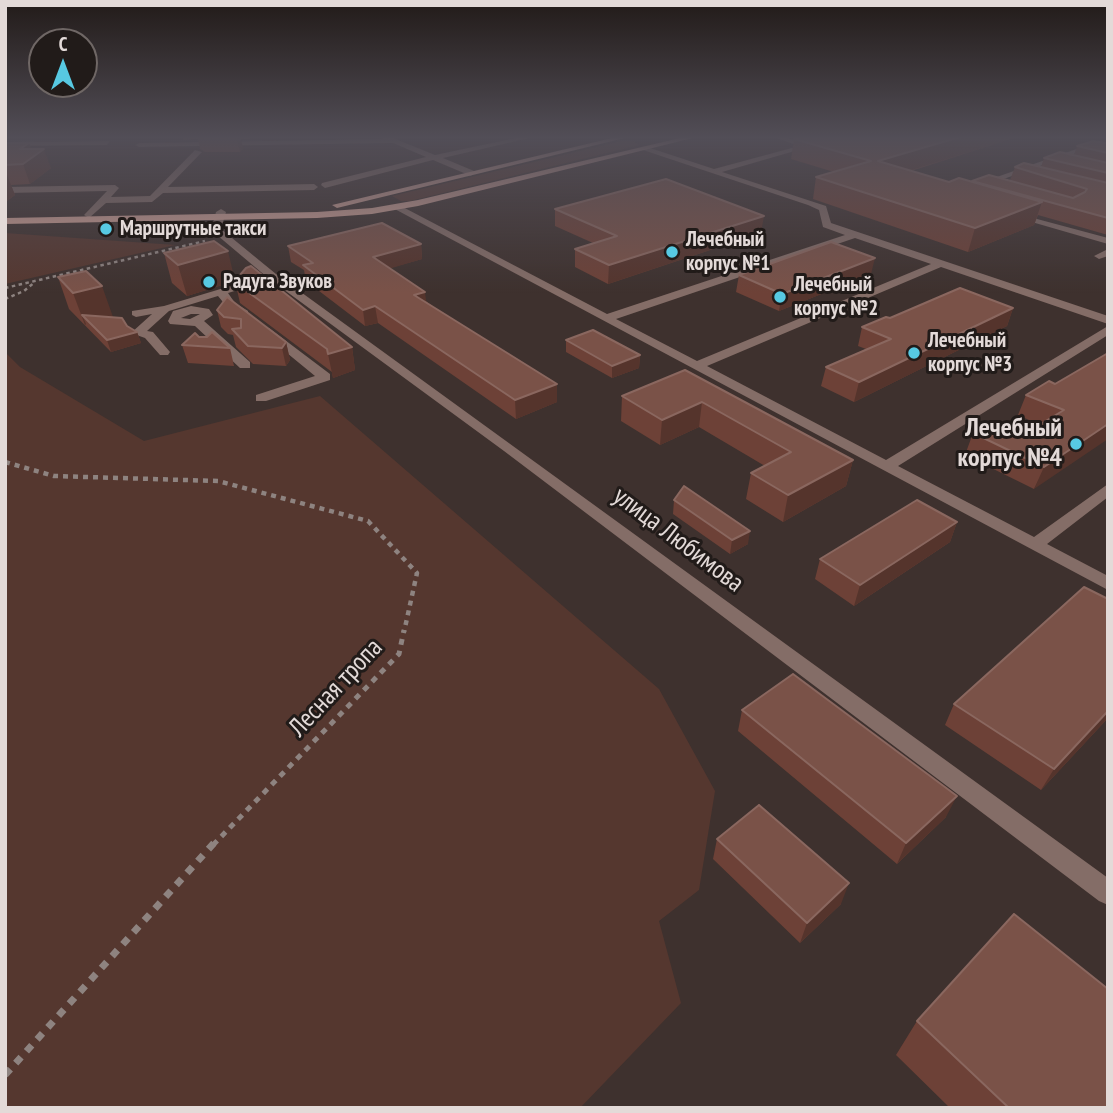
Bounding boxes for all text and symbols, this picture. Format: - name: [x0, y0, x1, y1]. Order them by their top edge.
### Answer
- north arrow: [28, 28, 98, 98]
- text: С: [59, 32, 67, 56]
- place label: Маршрутные такси: [120, 216, 267, 242]
- marker: Маршрутные такси: [98, 221, 114, 237]
- place label: Лечебный корпус №1: [686, 227, 770, 277]
- marker: Лечебный корпус №1: [664, 244, 680, 260]
- place label: Радуга Звуков: [223, 269, 332, 295]
- place label: Лечебный корпус №2: [794, 272, 878, 322]
- marker: Радуга Звуков: [201, 274, 217, 290]
- marker: Лечебный корпус №2: [772, 289, 788, 305]
- place label: Лечебный корпус №3: [928, 328, 1012, 378]
- marker: Лечебный корпус №3: [906, 345, 922, 361]
- place label: Лечебный корпус №4: [958, 413, 1062, 474]
- marker: Лечебный корпус №4: [1068, 436, 1084, 452]
- street label: улица Любимова: [607, 481, 749, 599]
- street label: Лесная тропа: [283, 633, 389, 743]

